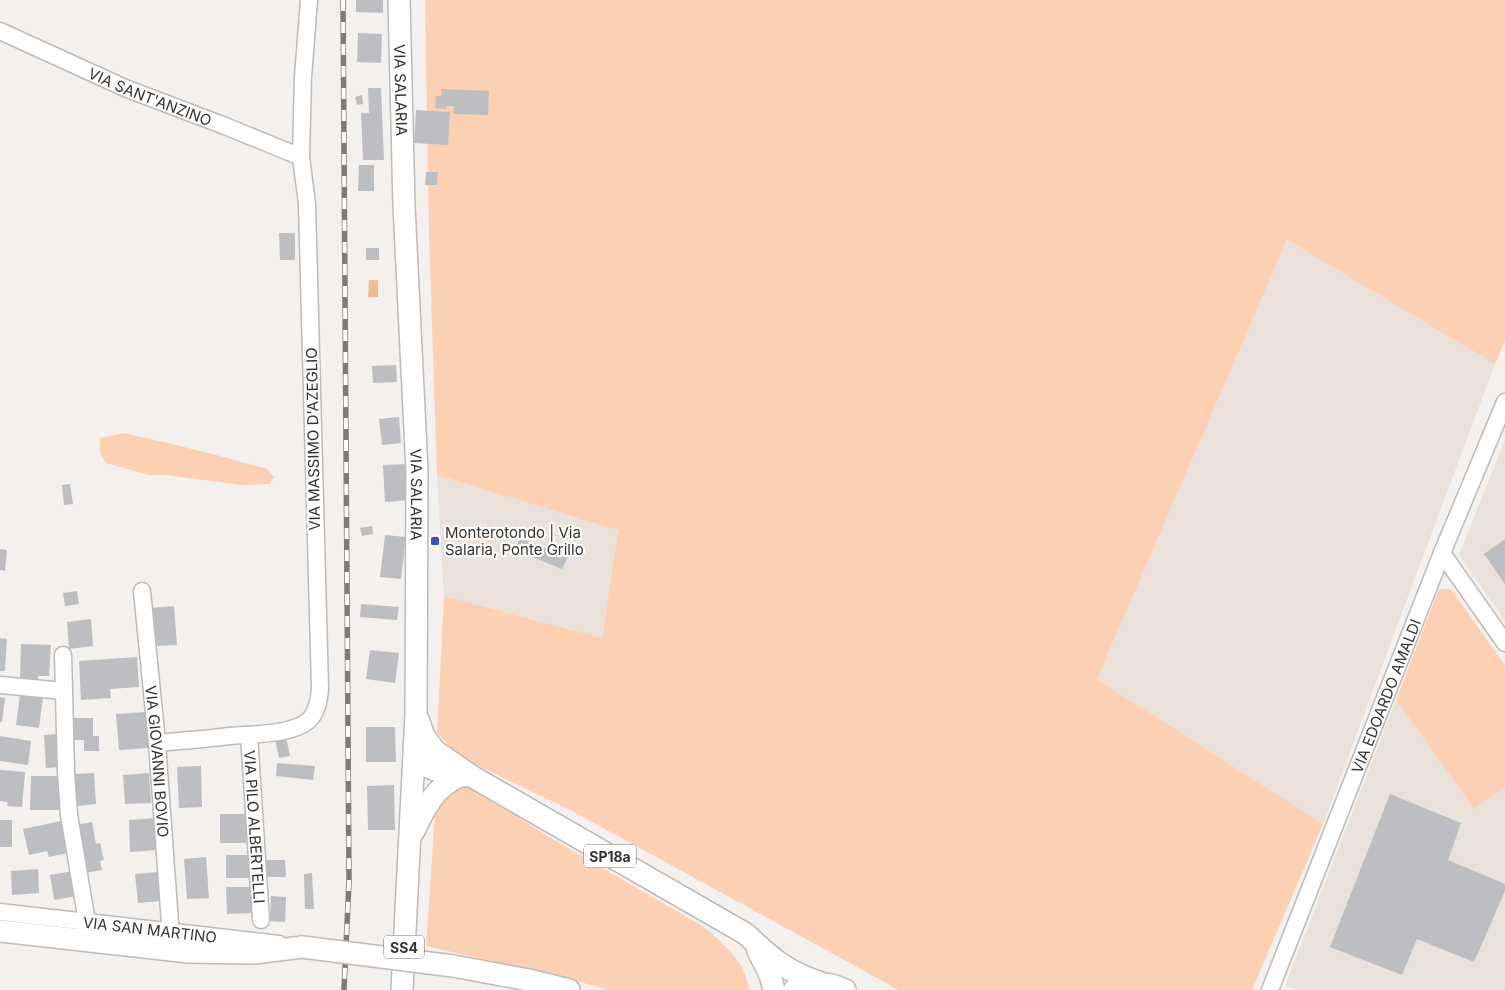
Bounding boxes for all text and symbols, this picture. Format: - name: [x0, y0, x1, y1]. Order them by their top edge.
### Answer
- street label: VIA SALARIA: [391, 44, 412, 136]
- street label: VIA SANT'ANZINO: [86, 63, 215, 130]
- street label: VIA MASSIMO D'AZEGLIO: [302, 347, 324, 531]
- street label: VIA SALARIA: [406, 448, 427, 541]
- place label: Monterotondo | Via Salaria, Ponte Grillo: [445, 523, 584, 559]
- marker: Monterotondo | Via Salaria, Ponte Grillo: [429, 535, 441, 547]
- street label: VIA EDOARDO AMALDI: [1347, 616, 1425, 776]
- street label: VIA GIOVANNI BOVIO: [142, 684, 173, 838]
- street label: VIA PILO ALBERTELLI: [241, 750, 269, 904]
- road number: SP18a: [584, 844, 636, 868]
- street label: VIA SAN MARTINO: [82, 912, 218, 946]
- road number: SS4: [384, 936, 424, 959]

